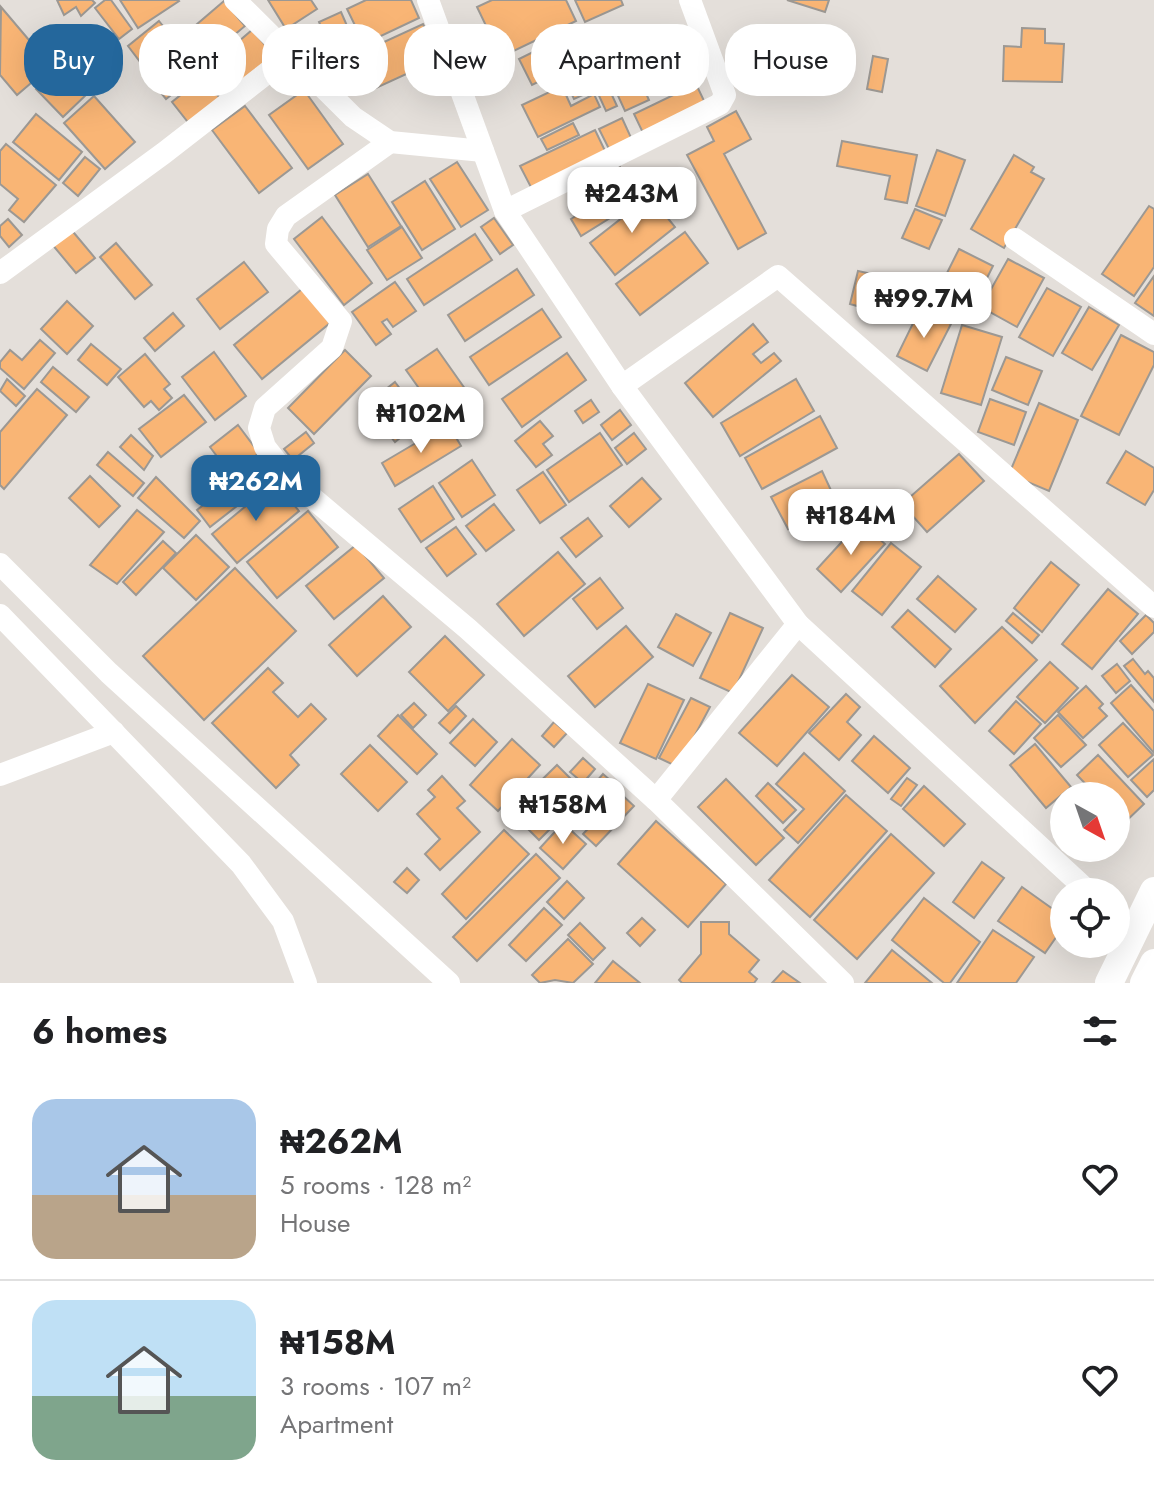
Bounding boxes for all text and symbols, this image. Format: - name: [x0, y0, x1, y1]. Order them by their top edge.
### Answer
- chip: Buy: [24, 24, 123, 96]
- chip: Rent: [139, 24, 246, 96]
- chip: Filters: [262, 24, 388, 96]
- chip: New: [404, 24, 515, 96]
- chip: Apartment: [531, 24, 709, 96]
- chip: House: [725, 24, 856, 96]
- pin: ₦243M: [576, 167, 688, 235]
- text: ₦243M: [585, 174, 679, 212]
- pin: ₦99.7M: [859, 272, 989, 340]
- text: ₦99.7M: [875, 279, 973, 317]
- pin: ₦102M: [365, 387, 477, 455]
- text: ₦102M: [376, 394, 466, 432]
- pin: ₦262M: [200, 455, 312, 523]
- text: ₦262M: [209, 462, 303, 500]
- pin: ₦184M: [795, 489, 907, 557]
- text: ₦184M: [806, 496, 896, 534]
- pin: ₦158M: [507, 778, 619, 846]
- north arrow: [1050, 782, 1130, 862]
- map controls: [1050, 782, 1130, 958]
- text: ₦158M: [519, 785, 607, 823]
- button: locate: [1050, 878, 1130, 958]
- text: 6 homes: [32, 1007, 167, 1056]
- icon: filters: [1078, 1009, 1122, 1053]
- text: ₦262M: [280, 1117, 402, 1166]
- icon: home: [96, 1131, 192, 1227]
- icon: heart: [1078, 1157, 1122, 1201]
- text: 5 rooms · 128 m²: [280, 1166, 471, 1204]
- text: House: [280, 1204, 350, 1242]
- text: ₦158M: [280, 1318, 395, 1367]
- icon: home: [96, 1332, 192, 1428]
- icon: heart: [1078, 1358, 1122, 1402]
- text: 3 rooms · 107 m²: [280, 1367, 471, 1405]
- text: Apartment: [280, 1405, 393, 1443]

